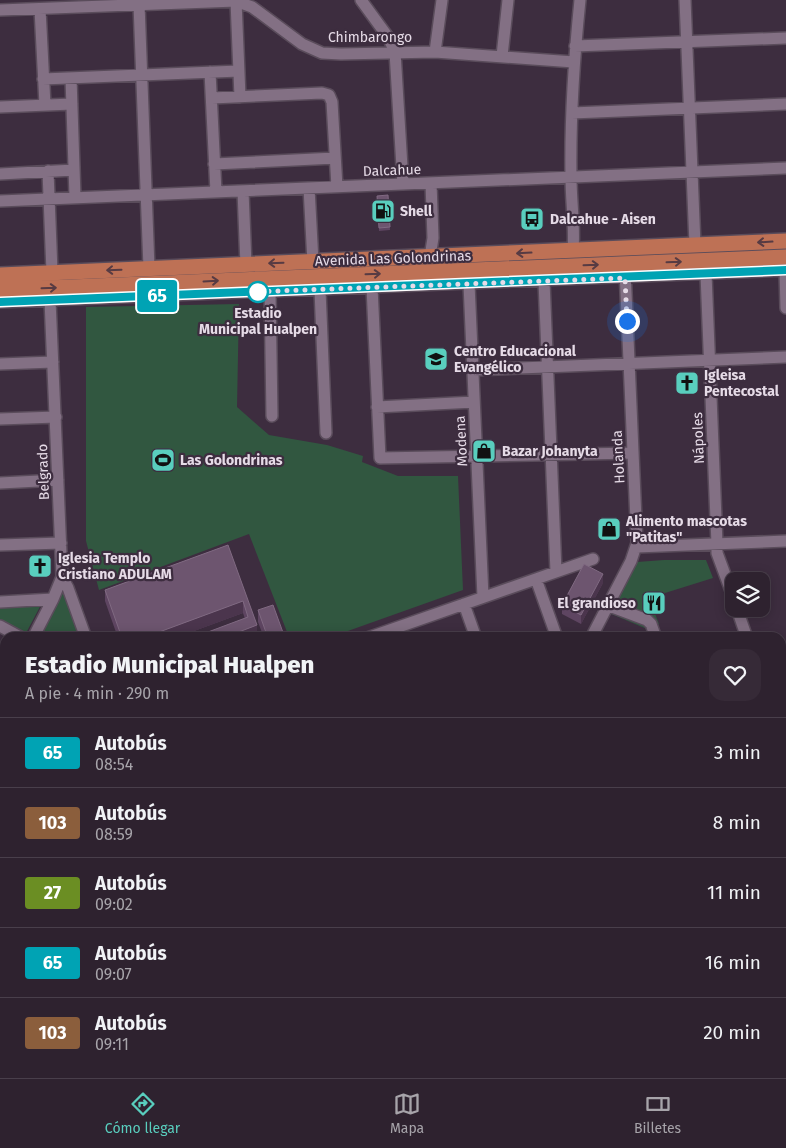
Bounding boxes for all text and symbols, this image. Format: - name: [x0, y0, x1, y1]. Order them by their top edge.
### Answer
- street label: Chimbarongo: [328, 29, 412, 46]
- street label: Dalcahue: [362, 161, 422, 180]
- fuel station icon: Shell: [370, 198, 396, 224]
- place label: Shell: [400, 203, 433, 220]
- bus stop icon: Dalcahue - Aisen: [519, 206, 545, 232]
- place label: Dalcahue - Aisen: [550, 211, 656, 228]
- one-way arrow: [757, 238, 773, 247]
- street label: Avenida Las Golondrinas: [315, 247, 472, 270]
- one-way arrow: [516, 248, 532, 257]
- one-way arrow: [665, 257, 681, 267]
- one-way arrow: [269, 259, 285, 268]
- one-way arrow: [583, 261, 599, 270]
- one-way arrow: [106, 265, 122, 275]
- one-way arrow: [365, 270, 381, 279]
- one-way arrow: [203, 277, 219, 286]
- line badge: 65: [134, 280, 180, 312]
- marker: Estadio Municipal Hualpen: [247, 281, 269, 303]
- one-way arrow: [40, 284, 56, 293]
- text: 65: [147, 285, 167, 307]
- place label: Estadio Municipal Hualpen: [199, 305, 317, 338]
- your location: [615, 309, 640, 334]
- place label: Centro Educacional Evangélico: [454, 343, 577, 376]
- school or university icon: Centro Educacional Evangélico: [423, 346, 449, 372]
- place label: Igleisa Pentecostal: [704, 367, 780, 400]
- church icon: Igleisa Pentecostal: [674, 370, 700, 396]
- street label: Nápoles: [689, 411, 708, 464]
- street label: Modena: [452, 415, 471, 467]
- street label: Holanda: [609, 430, 628, 484]
- shop icon: Bazar Johanyta: [471, 438, 497, 464]
- street label: Belgrado: [34, 443, 53, 501]
- place label: Bazar Johanyta: [502, 443, 598, 460]
- sports icon: Las Golondrinas: [150, 447, 176, 473]
- place label: Las Golondrinas: [180, 452, 283, 469]
- place label: Alimento mascotas "Patitas": [625, 513, 747, 546]
- shop icon: Alimento mascotas "Patitas": [596, 516, 622, 542]
- place label: Iglesia Templo Cristiano ADULAM: [58, 550, 172, 583]
- church icon: Iglesia Templo Cristiano ADULAM: [27, 553, 53, 579]
- map controls: [725, 572, 770, 617]
- button: layers: [725, 572, 770, 617]
- restaurant icon: El grandioso: [641, 590, 667, 616]
- place label: El grandioso: [557, 595, 636, 612]
- button: heart: [709, 649, 761, 701]
- text: Estadio Municipal Hualpen: [25, 651, 314, 679]
- text: A pie · 4 min · 290 m: [25, 684, 169, 703]
- text: Autobús: [95, 732, 167, 755]
- text: 3 min: [714, 741, 761, 764]
- text: 65: [43, 742, 62, 764]
- text: 08:54: [95, 755, 133, 774]
- text: Autobús: [95, 802, 167, 825]
- text: 8 min: [713, 811, 761, 834]
- text: 103: [38, 812, 67, 834]
- text: 08:59: [95, 825, 133, 844]
- text: Autobús: [95, 872, 167, 895]
- text: 11 min: [707, 881, 761, 904]
- text: 27: [44, 882, 61, 904]
- text: 09:02: [95, 895, 133, 914]
- text: Autobús: [95, 942, 167, 965]
- text: 16 min: [705, 951, 761, 974]
- text: 65: [43, 952, 62, 974]
- text: 09:07: [95, 965, 132, 984]
- text: Autobús: [95, 1012, 167, 1035]
- text: 20 min: [703, 1021, 761, 1044]
- text: 103: [38, 1022, 67, 1044]
- text: 09:11: [95, 1035, 129, 1054]
- tab: Cómo llegar: [105, 1090, 180, 1137]
- tab: Mapa: [390, 1090, 424, 1137]
- tab: Billetes: [634, 1090, 681, 1137]

